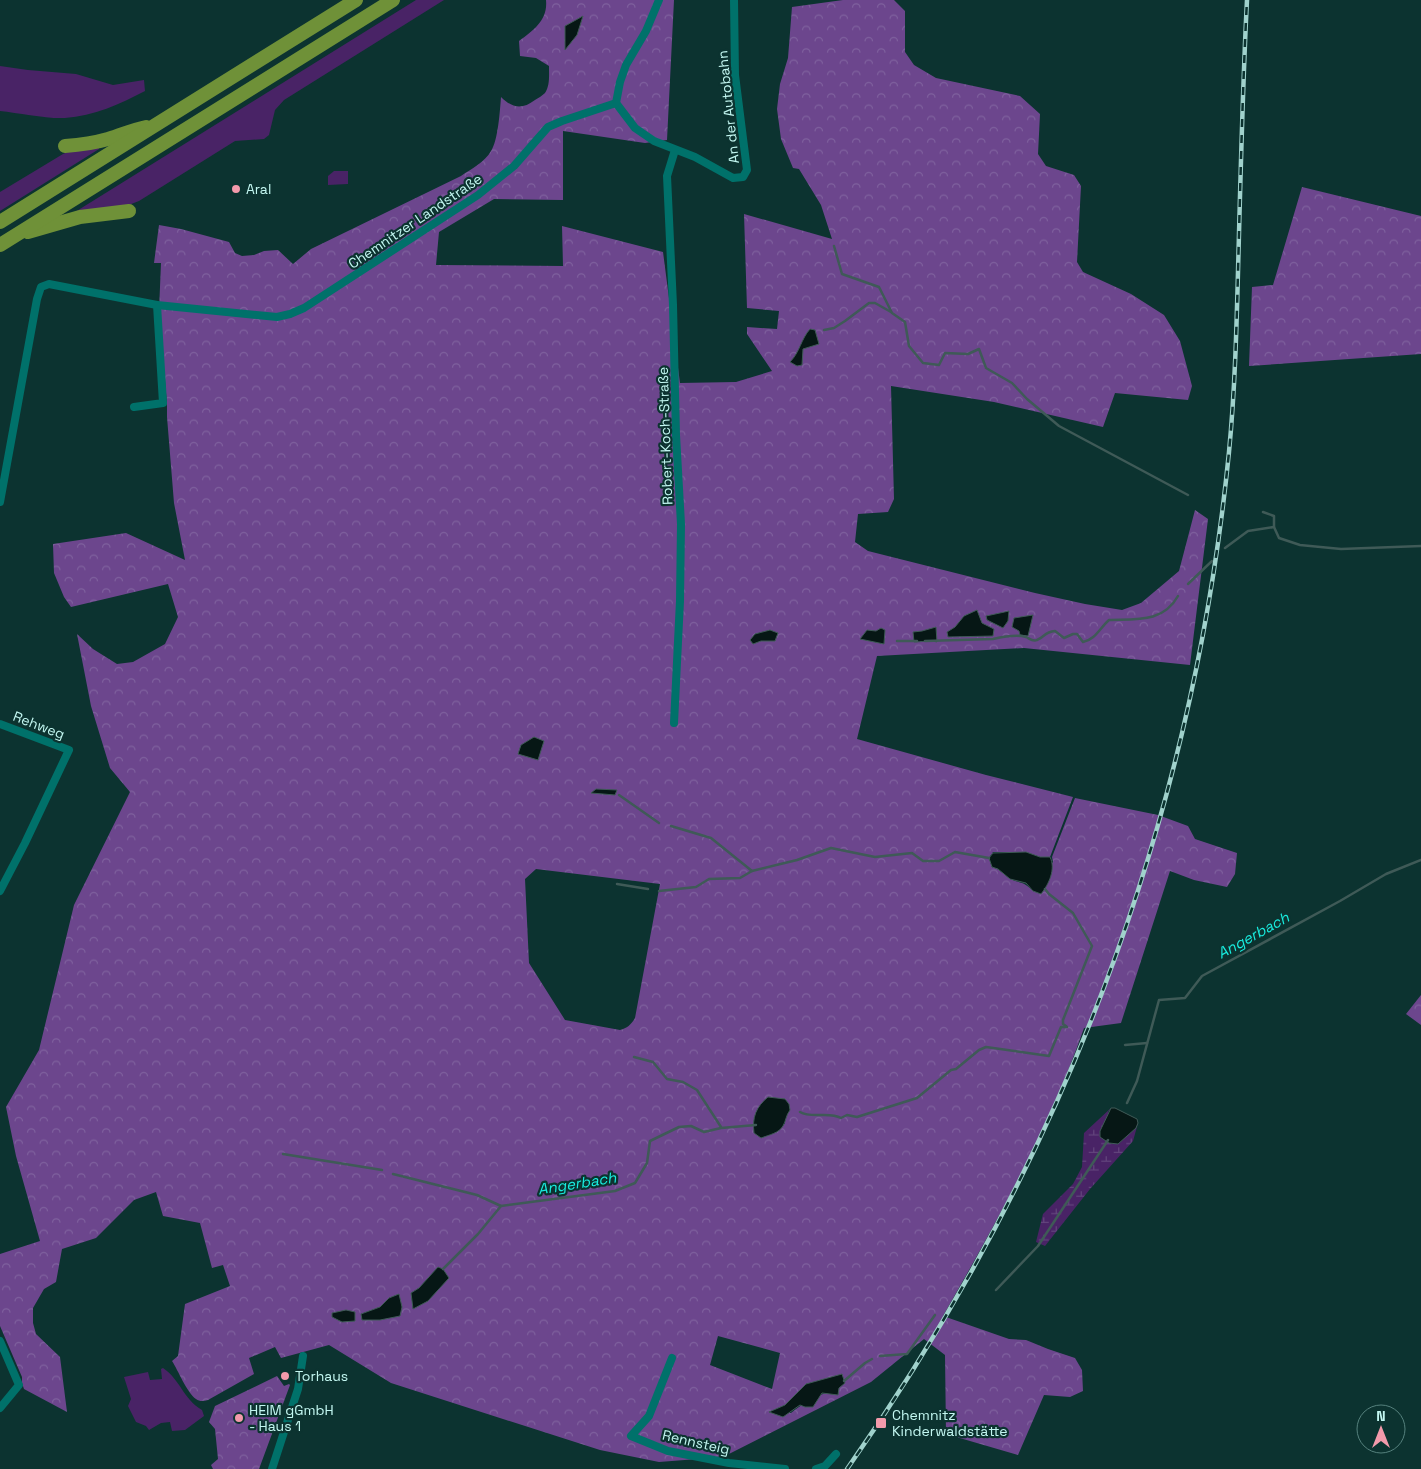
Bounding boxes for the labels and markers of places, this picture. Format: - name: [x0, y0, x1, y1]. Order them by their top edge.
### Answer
- place label: Aral: [246, 180, 271, 198]
- marker: Aral: [230, 183, 242, 195]
- place label: Torhaus: [295, 1367, 348, 1385]
- marker: Torhaus: [279, 1370, 291, 1382]
- place label: HEIM gGmbH - Haus 1: [249, 1401, 334, 1435]
- place label: Chemnitz Kinderwaldstätte: [892, 1406, 1008, 1440]
- marker: HEIM gGmbH - Haus 1: [233, 1412, 245, 1424]
- marker: Chemnitz Kinderwaldstätte: [874, 1416, 888, 1430]

